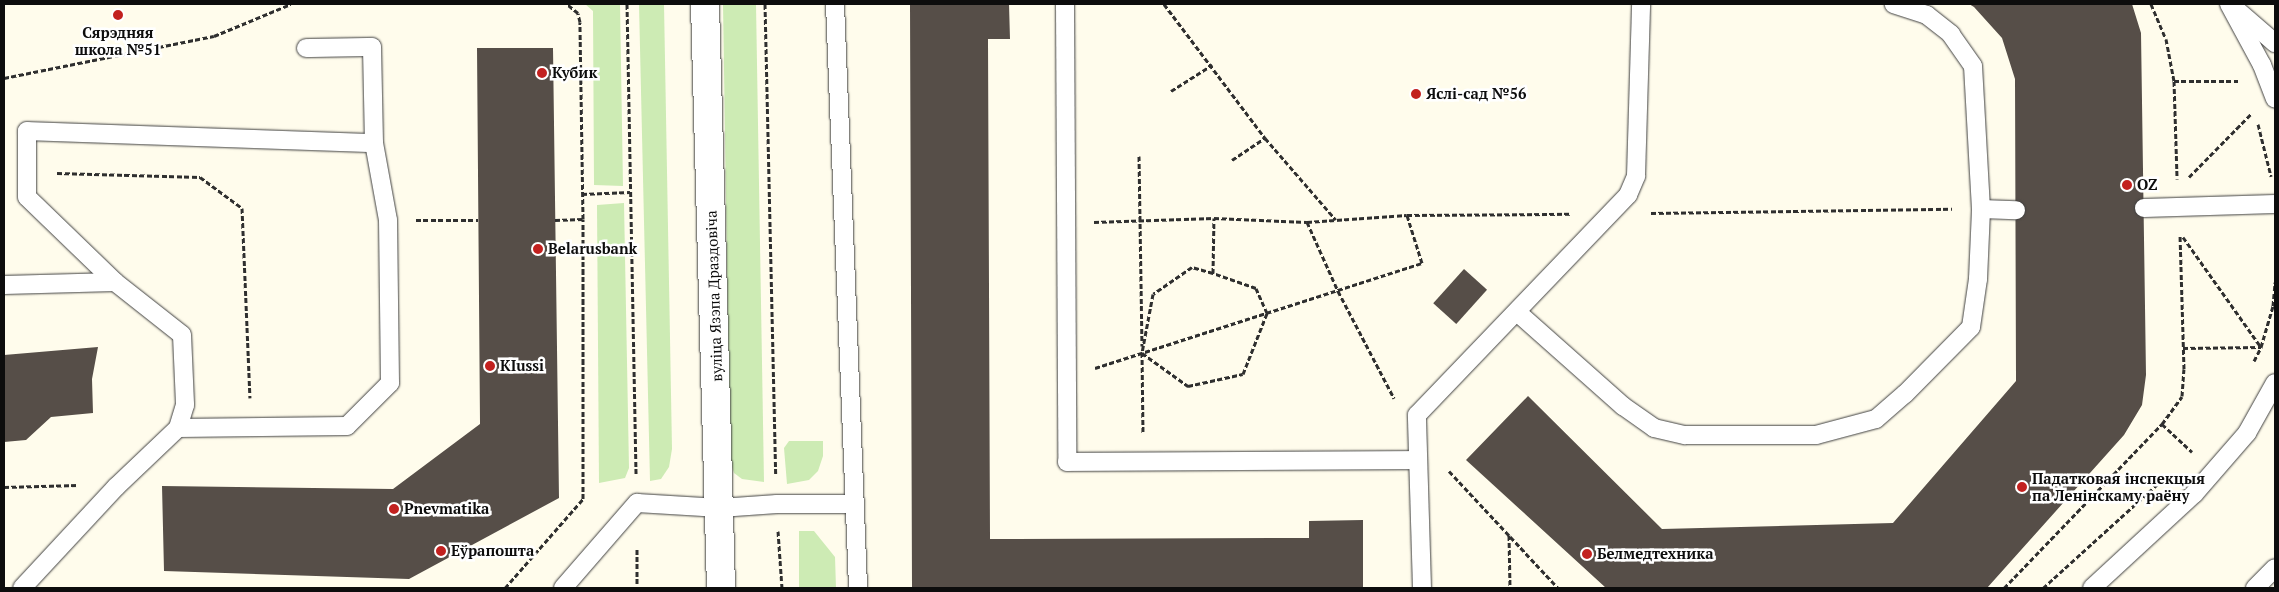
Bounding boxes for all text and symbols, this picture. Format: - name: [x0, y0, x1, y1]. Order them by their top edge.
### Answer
- marker: Сярэдняя школа №51: [112, 9, 124, 21]
- place label: Сярэдняя школа №51: [75, 23, 161, 58]
- place label: Кубик: [552, 64, 597, 82]
- marker: Кубик: [536, 67, 548, 79]
- place label: Яслі-сад №56: [1426, 85, 1527, 103]
- marker: Яслі-сад №56: [1410, 88, 1422, 100]
- place label: OZ: [2137, 176, 2157, 194]
- marker: OZ: [2121, 179, 2133, 191]
- street label: вуліца Язэпа Драздовіча: [702, 210, 726, 382]
- place label: Belarusbank: [548, 240, 637, 258]
- marker: Belarusbank: [532, 243, 544, 255]
- place label: KIussi: [500, 357, 544, 375]
- marker: KIussi: [484, 360, 496, 372]
- place label: Падатковая інспекцыя па Ленінскаму раёну: [2032, 469, 2205, 504]
- marker: Падатковая інспекцыя па Ленінскаму раёну: [2016, 481, 2028, 493]
- place label: Pnevmatika: [404, 500, 489, 518]
- marker: Pnevmatika: [388, 503, 400, 515]
- place label: Еўрапошта: [451, 542, 534, 560]
- marker: Еўрапошта: [435, 545, 447, 557]
- place label: Белмедтехника: [1597, 545, 1714, 563]
- marker: Белмедтехника: [1581, 548, 1593, 560]

